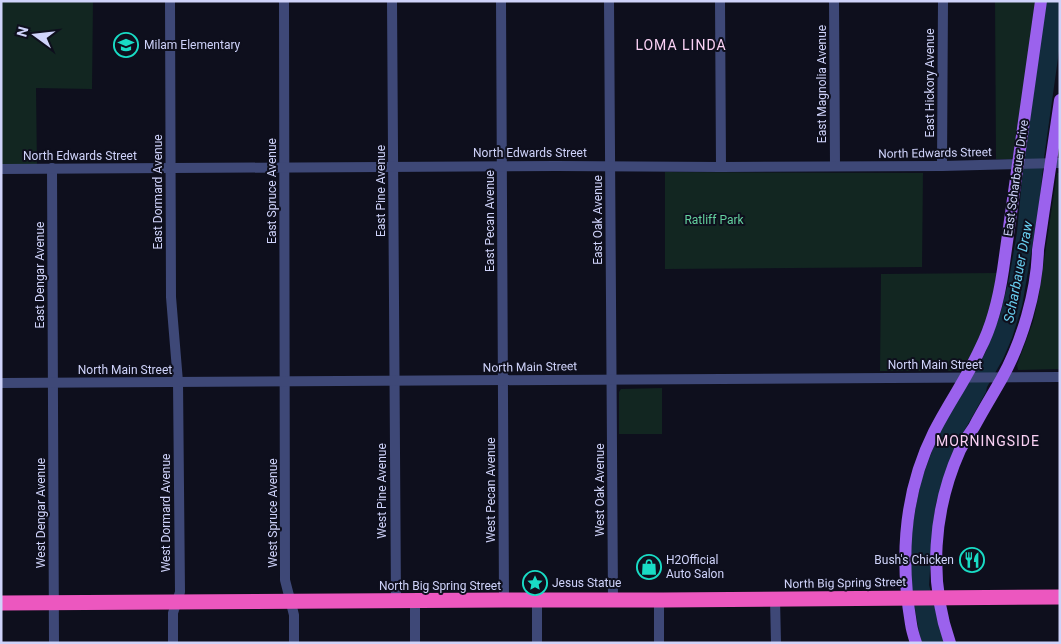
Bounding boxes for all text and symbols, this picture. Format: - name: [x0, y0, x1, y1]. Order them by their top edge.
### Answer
- north arrow: [10, 10, 60, 60]
- text: N: [13, 25, 31, 38]
- street label: East Magnolia Avenue: [815, 25, 829, 143]
- street label: East Hickory Avenue: [923, 28, 937, 138]
- school or university icon: Milam Elementary: [113, 32, 139, 58]
- district label: LOMA LINDA: [635, 37, 727, 53]
- place label: Milam Elementary: [144, 38, 241, 52]
- street label: East Scharbauer Drive: [1001, 119, 1031, 237]
- street label: East Dormard Avenue: [151, 134, 165, 250]
- street label: East Spruce Avenue: [265, 138, 279, 244]
- street label: East Pine Avenue: [374, 145, 388, 237]
- street label: North Edwards Street: [878, 145, 992, 161]
- street label: North Edwards Street: [473, 146, 587, 160]
- street label: North Edwards Street: [23, 149, 137, 163]
- street label: East Pecan Avenue: [483, 170, 497, 272]
- street label: East Oak Avenue: [591, 175, 605, 265]
- park label: Ratliff Park: [684, 213, 745, 227]
- water label: Scharbauer Draw: [1000, 219, 1036, 324]
- street label: East Dengar Avenue: [33, 222, 47, 328]
- street label: North Main Street: [888, 358, 982, 372]
- street label: North Main Street: [483, 359, 577, 375]
- street label: North Main Street: [78, 363, 172, 377]
- district label: MORNINGSIDE: [936, 433, 1040, 449]
- street label: West Pecan Avenue: [484, 437, 498, 543]
- street label: West Pine Avenue: [375, 443, 389, 539]
- street label: West Oak Avenue: [593, 443, 607, 537]
- street label: West Dormard Avenue: [159, 454, 173, 572]
- street label: West Dengar Avenue: [34, 458, 48, 568]
- street label: West Spruce Avenue: [266, 458, 280, 568]
- restaurant icon: Bush's Chicken: [959, 547, 985, 573]
- place label: H2Official Auto Salon: [666, 553, 724, 581]
- place label: Bush's Chicken: [874, 553, 954, 567]
- shop icon: H2Official Auto Salon: [636, 554, 662, 580]
- place icon: Jesus Statue: [522, 570, 548, 596]
- street label: North Big Spring Street: [784, 575, 906, 591]
- place label: Jesus Statue: [552, 576, 621, 590]
- street label: North Big Spring Street: [379, 579, 501, 593]

